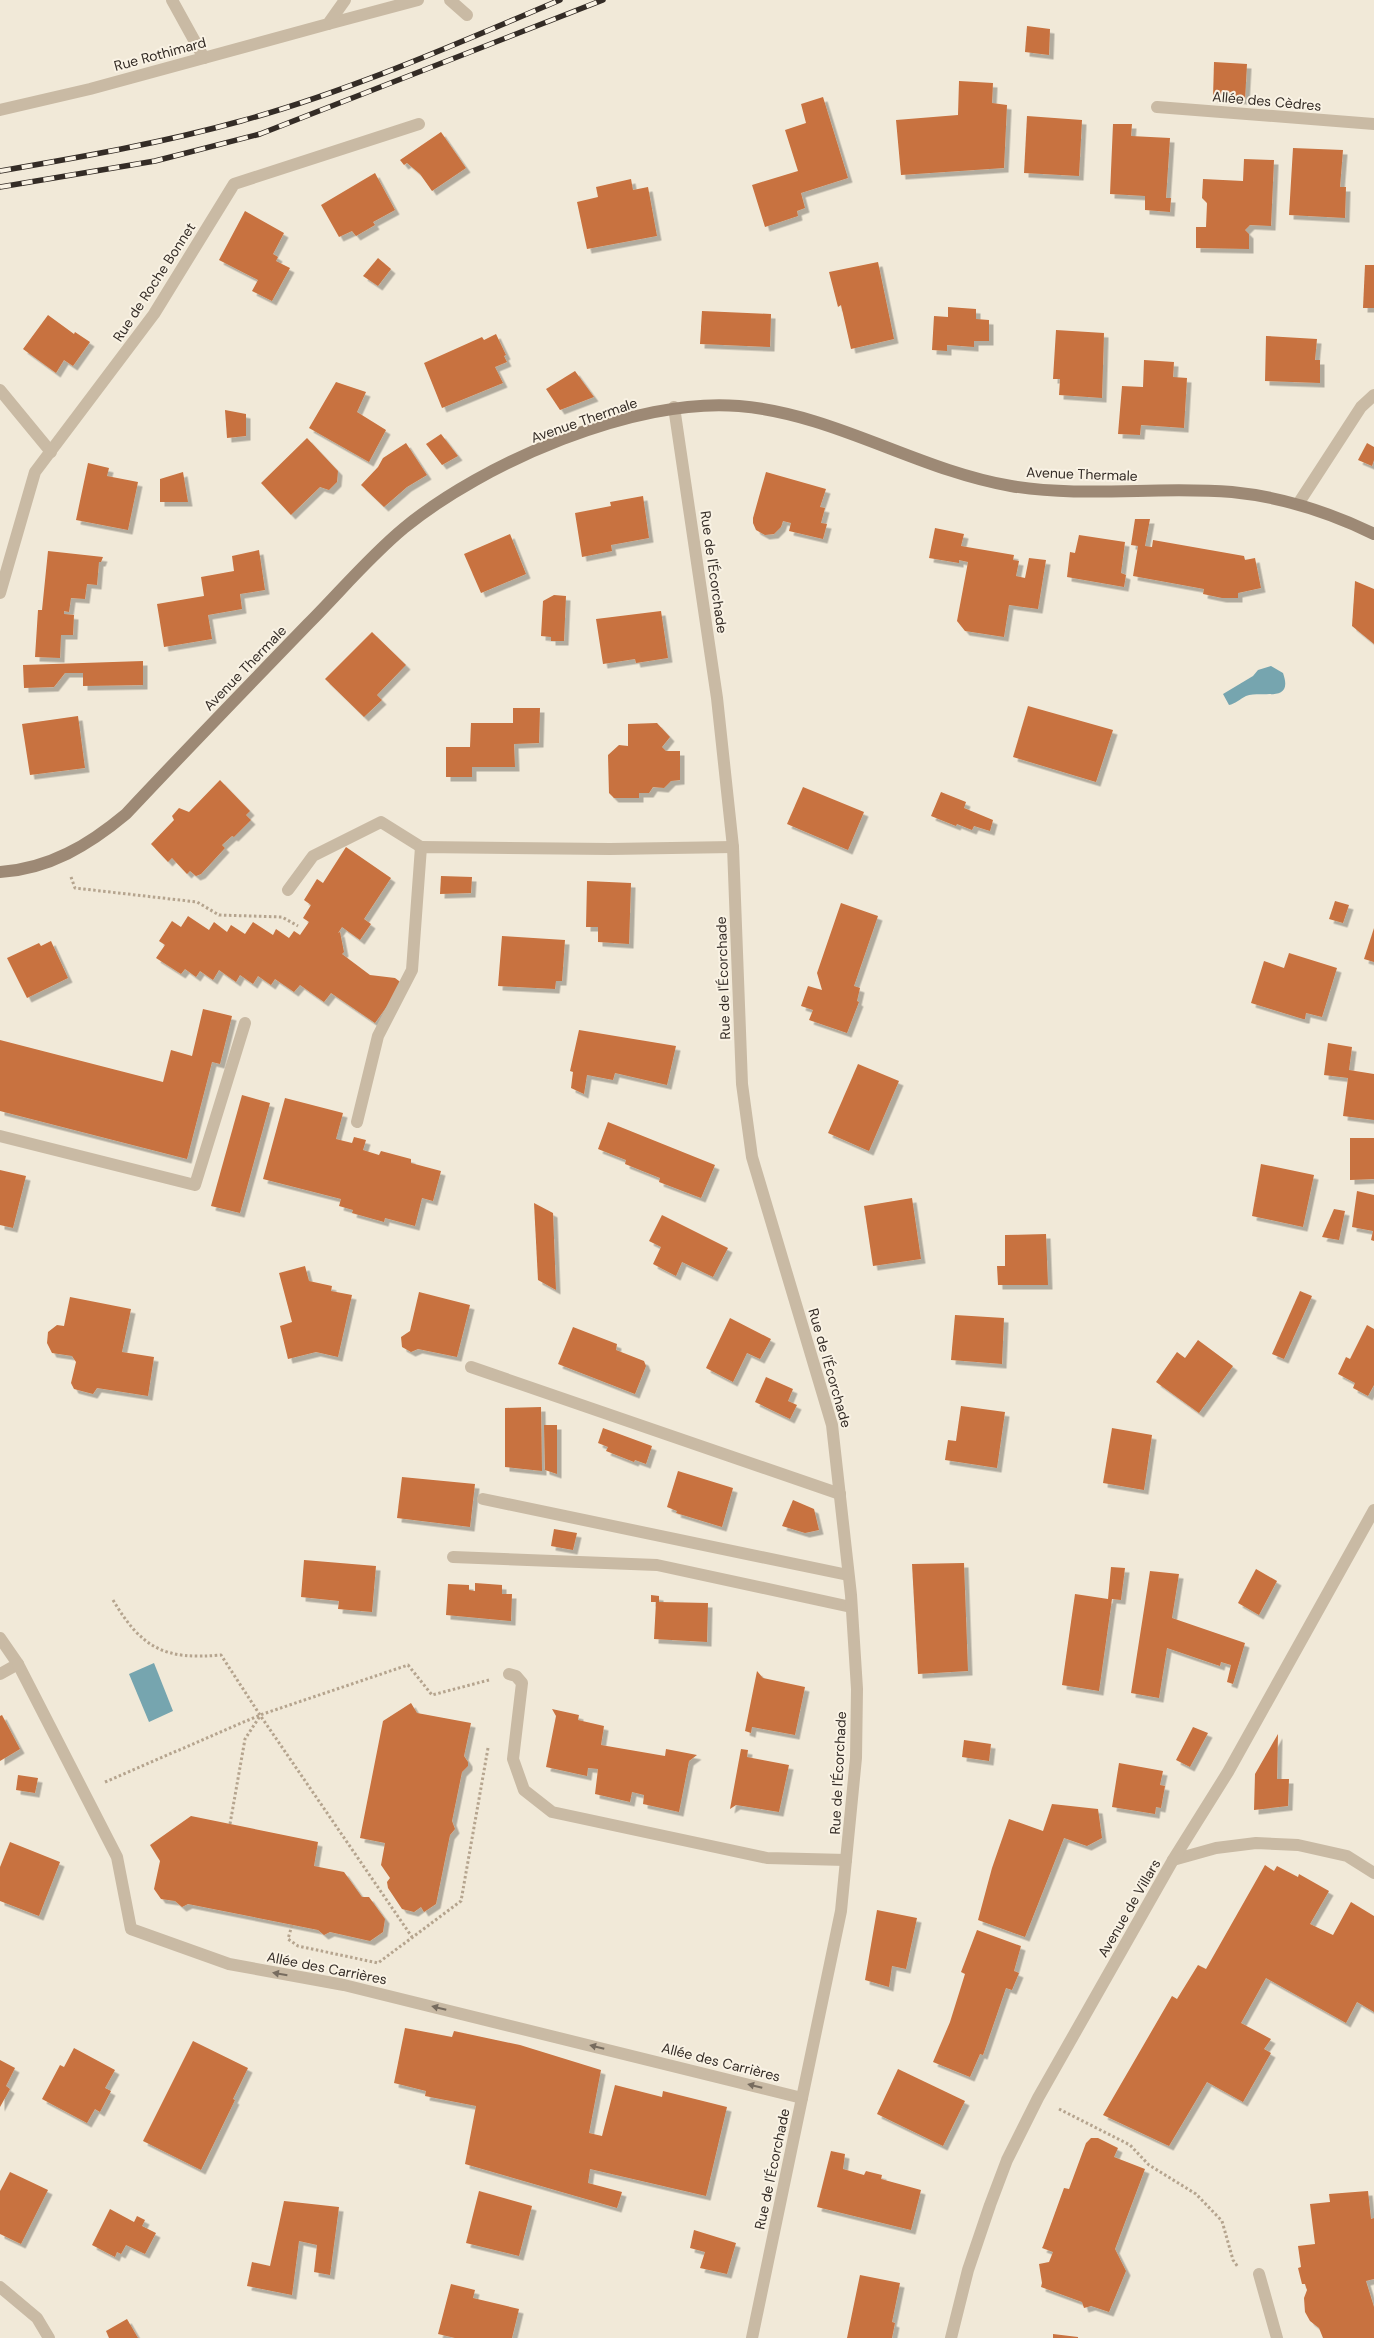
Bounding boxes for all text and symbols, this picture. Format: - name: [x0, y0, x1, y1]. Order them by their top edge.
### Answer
- street label: Rue Rothimard: [112, 33, 208, 75]
- street label: Allée des Cèdres: [1212, 87, 1322, 115]
- street label: Rue de Roche Bonnet: [109, 219, 199, 345]
- street label: Avenue Thermale: [528, 393, 640, 447]
- street label: Avenue Thermale: [1026, 463, 1138, 485]
- street label: Rue de l'Écorchade: [697, 510, 732, 634]
- street label: Avenue Thermale: [200, 622, 290, 714]
- street label: Rue de l'Écorchade: [712, 916, 734, 1040]
- street label: Rue de l'Écorchade: [804, 1306, 856, 1430]
- street label: Rue de l'Écorchade: [826, 1711, 850, 1835]
- street label: Avenue de Villars: [1094, 1856, 1164, 1960]
- street label: Allée des Carrières: [265, 1948, 389, 1988]
- one-way arrow: [272, 1969, 288, 1977]
- one-way arrow: [431, 2004, 446, 2012]
- street label: Allée des Carrières: [660, 2039, 782, 2085]
- one-way arrow: [589, 2043, 604, 2051]
- one-way arrow: [747, 2082, 762, 2090]
- street label: Rue de l'Écorchade: [750, 2107, 794, 2231]

